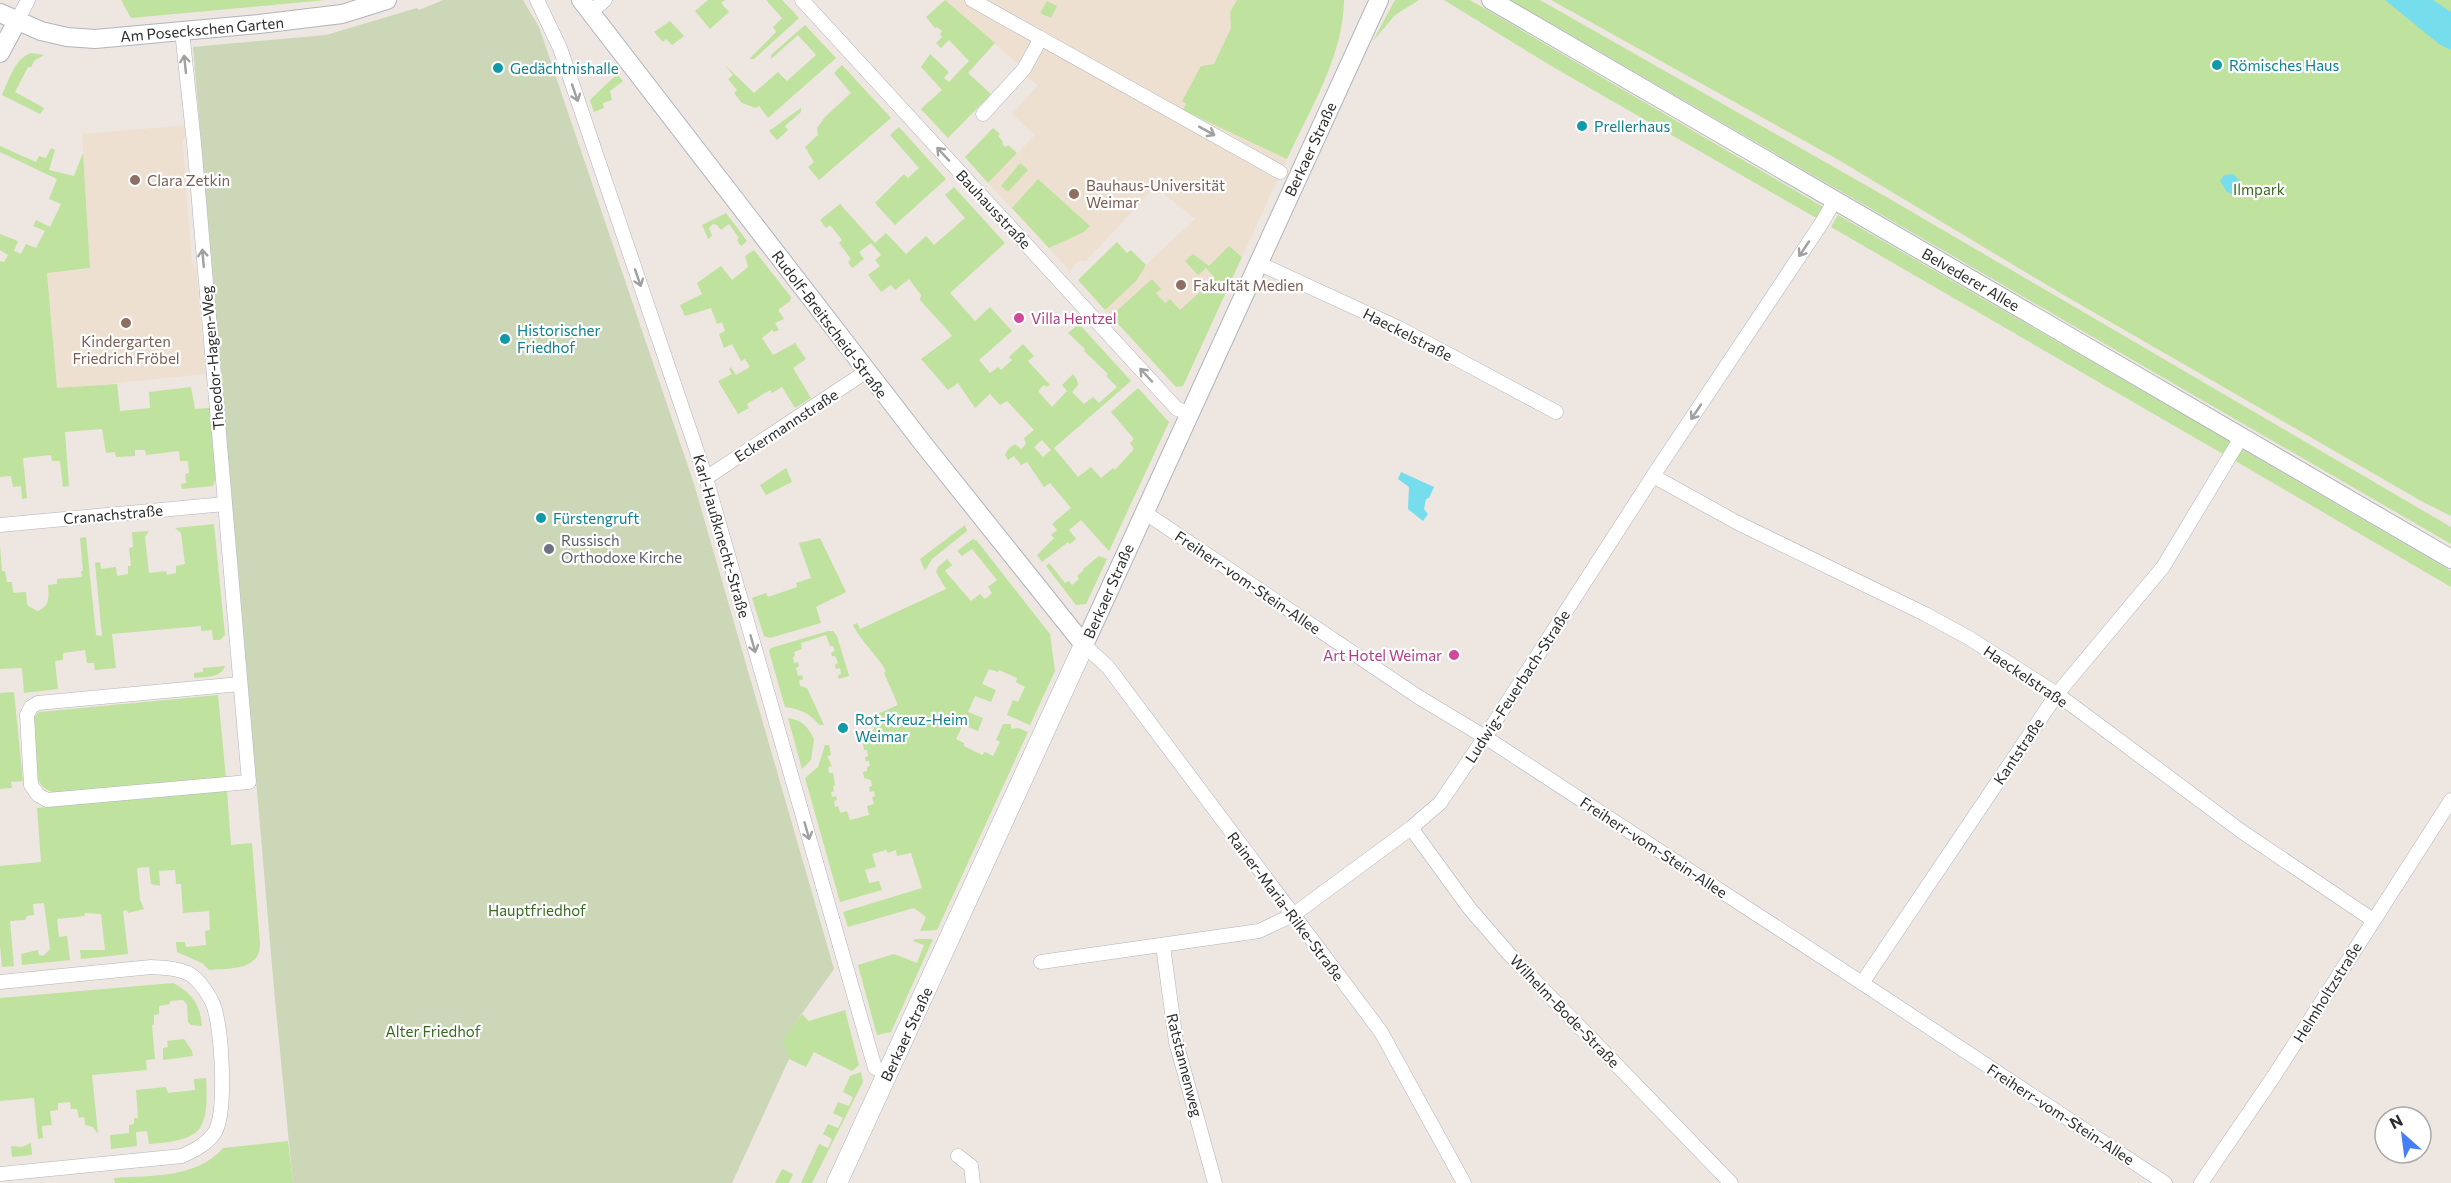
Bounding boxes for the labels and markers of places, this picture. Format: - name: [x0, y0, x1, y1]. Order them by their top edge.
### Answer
- place label: Römisches Haus: [2229, 56, 2339, 74]
- marker: Römisches Haus: [2210, 58, 2224, 72]
- place label: Gedächtnishalle: [510, 59, 619, 77]
- marker: Gedächtnishalle: [491, 61, 505, 75]
- place label: Prellerhaus: [1594, 117, 1670, 135]
- marker: Prellerhaus: [1575, 119, 1589, 133]
- place label: Clara Zetkin: [147, 171, 230, 189]
- marker: Clara Zetkin: [128, 173, 142, 187]
- place label: Bauhaus-Universität Weimar: [1086, 176, 1225, 211]
- marker: Bauhaus-Universität Weimar: [1067, 187, 1081, 201]
- place label: Fakultät Medien: [1193, 276, 1304, 294]
- marker: Fakultät Medien: [1174, 278, 1188, 292]
- place label: Villa Hentzel: [1031, 309, 1117, 327]
- marker: Villa Hentzel: [1012, 311, 1026, 325]
- marker: Kindergarten Friedrich Fröbel: [119, 316, 133, 330]
- place label: Historischer Friedhof: [517, 321, 600, 356]
- place label: Kindergarten Friedrich Fröbel: [72, 332, 180, 367]
- marker: Historischer Friedhof: [498, 332, 512, 346]
- place label: Fürstengruft: [553, 509, 639, 527]
- marker: Fürstengruft: [534, 511, 548, 525]
- place label: Russisch Orthodoxe Kirche: [561, 531, 682, 566]
- marker: Russisch Orthodoxe Kirche: [542, 542, 556, 556]
- place label: Art Hotel Weimar: [1323, 646, 1442, 664]
- marker: Art Hotel Weimar: [1447, 648, 1461, 662]
- place label: Rot-Kreuz-Heim Weimar: [855, 710, 968, 745]
- marker: Rot-Kreuz-Heim Weimar: [836, 721, 850, 735]

